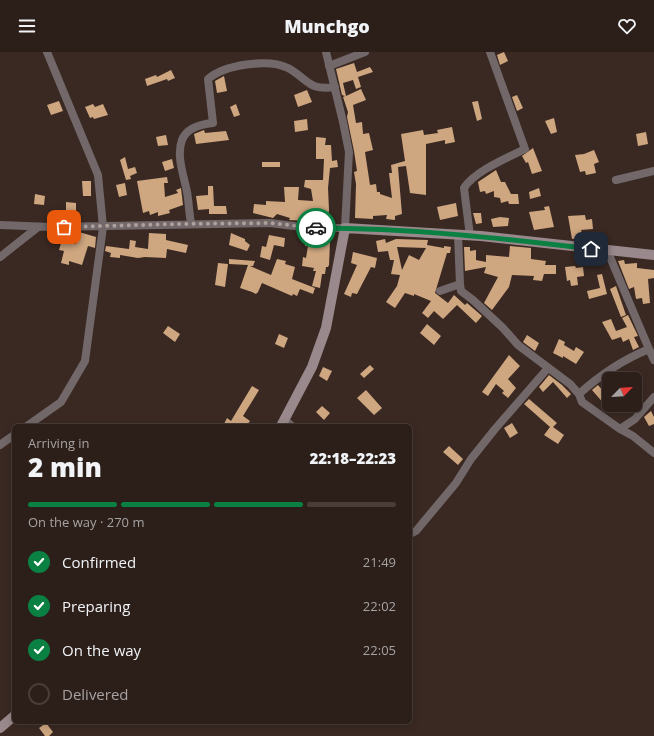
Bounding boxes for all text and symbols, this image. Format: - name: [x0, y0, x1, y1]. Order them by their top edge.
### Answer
- text: Munchgo: [284, 14, 370, 38]
- icon: menu: [16, 15, 38, 37]
- icon: heart: [616, 15, 638, 37]
- courier: [296, 208, 336, 248]
- pin: [47, 210, 81, 244]
- icon: bag: [53, 216, 75, 238]
- icon: car: [305, 217, 327, 239]
- pin: [574, 232, 608, 266]
- icon: home: [580, 238, 602, 260]
- north arrow: [602, 372, 642, 412]
- map controls: [602, 372, 642, 412]
- text: Arriving in: [28, 434, 90, 452]
- text: 22:18–22:23: [310, 448, 396, 468]
- text: 2 min: [28, 449, 102, 485]
- text: On the way · 270 m: [28, 513, 144, 531]
- icon: check: [28, 551, 50, 573]
- text: Confirmed: [62, 552, 136, 572]
- text: 21:49: [363, 553, 396, 571]
- icon: check: [28, 595, 50, 617]
- text: Preparing: [62, 596, 130, 616]
- text: 22:02: [363, 597, 396, 615]
- icon: check: [28, 639, 50, 661]
- text: On the way: [62, 640, 141, 660]
- text: 22:05: [363, 641, 396, 659]
- text: Delivered: [62, 684, 129, 704]

